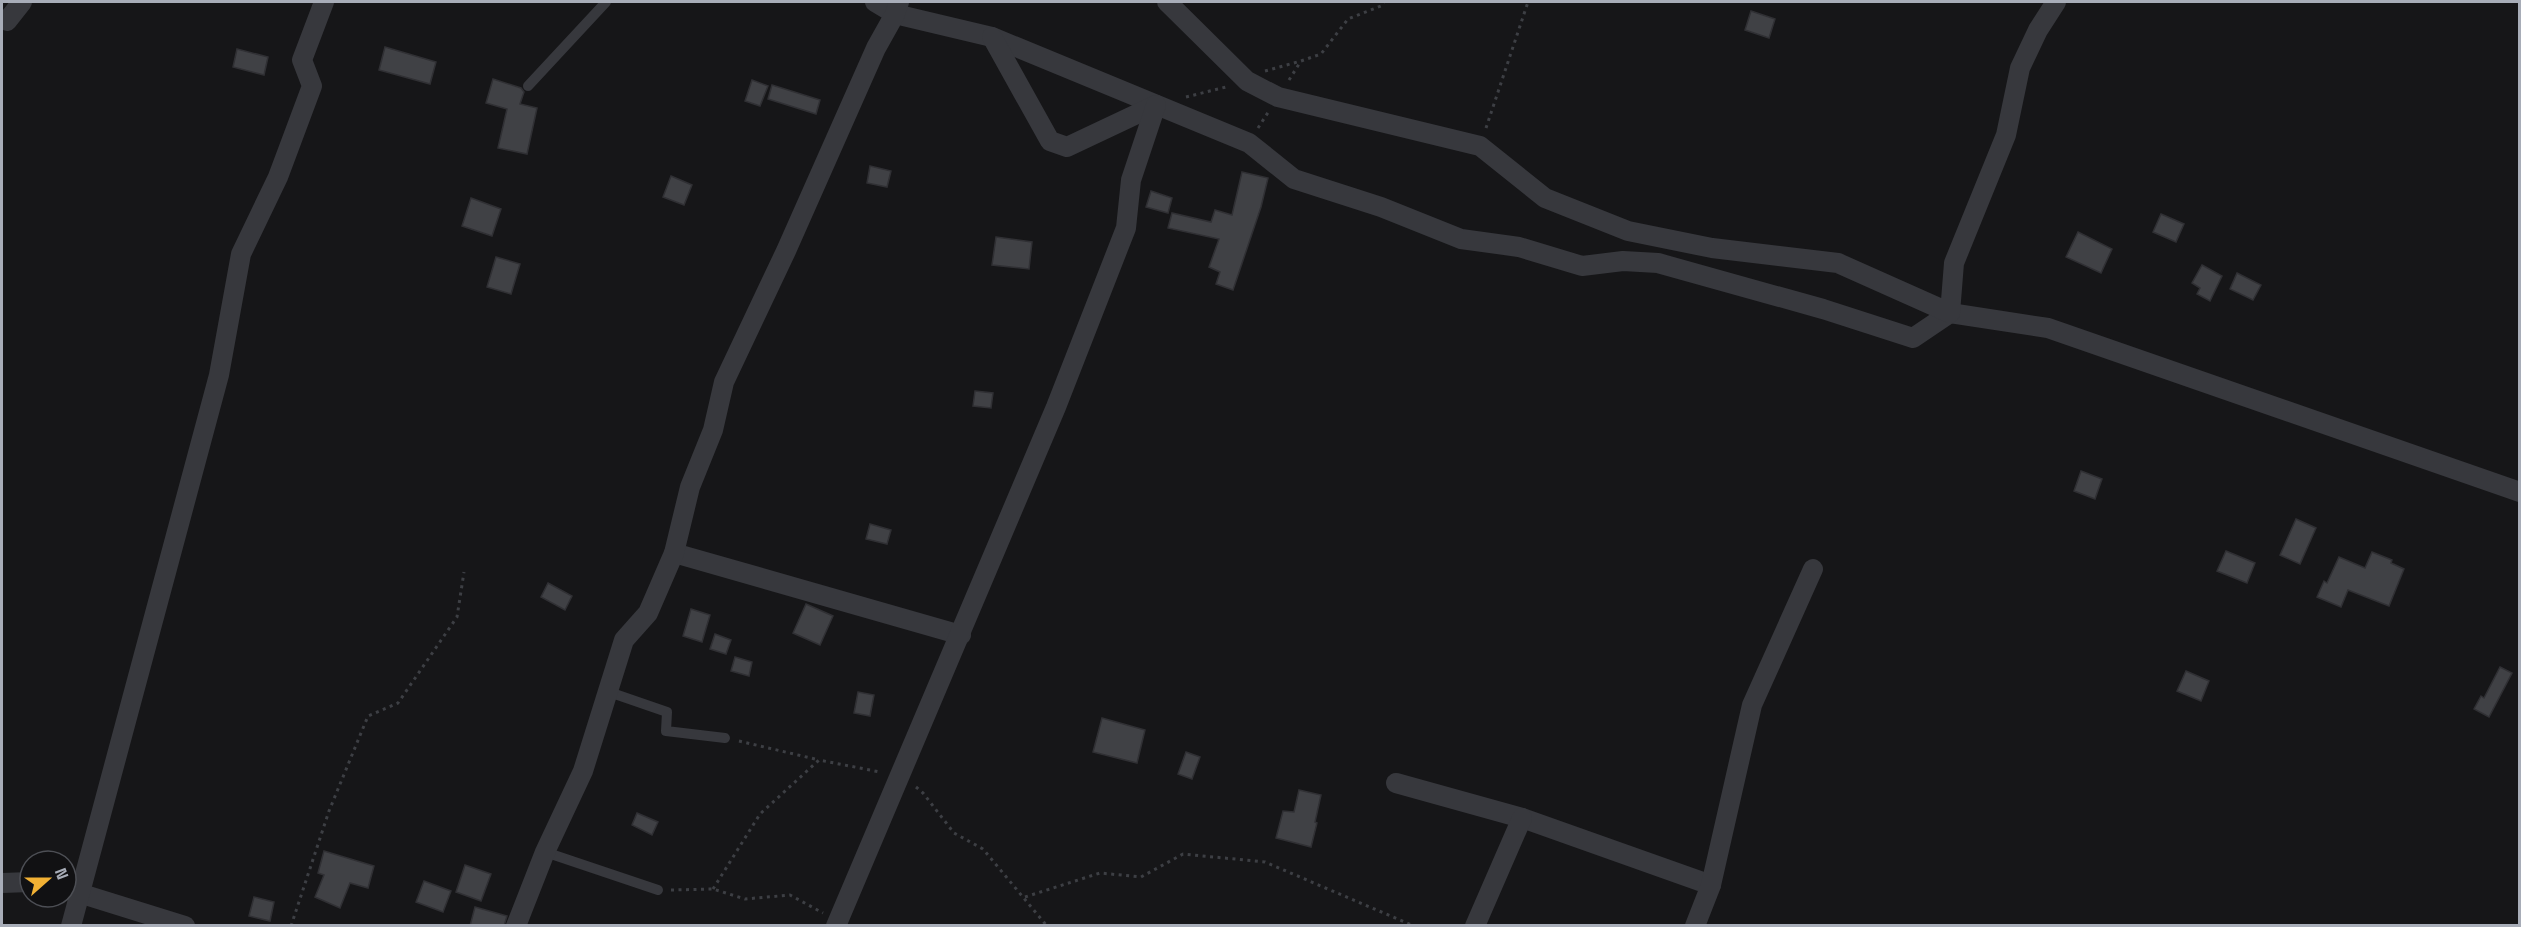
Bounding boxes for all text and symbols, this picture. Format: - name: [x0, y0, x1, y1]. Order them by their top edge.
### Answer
- north arrow: [18, 849, 78, 909]
- text: N: [50, 865, 73, 883]

